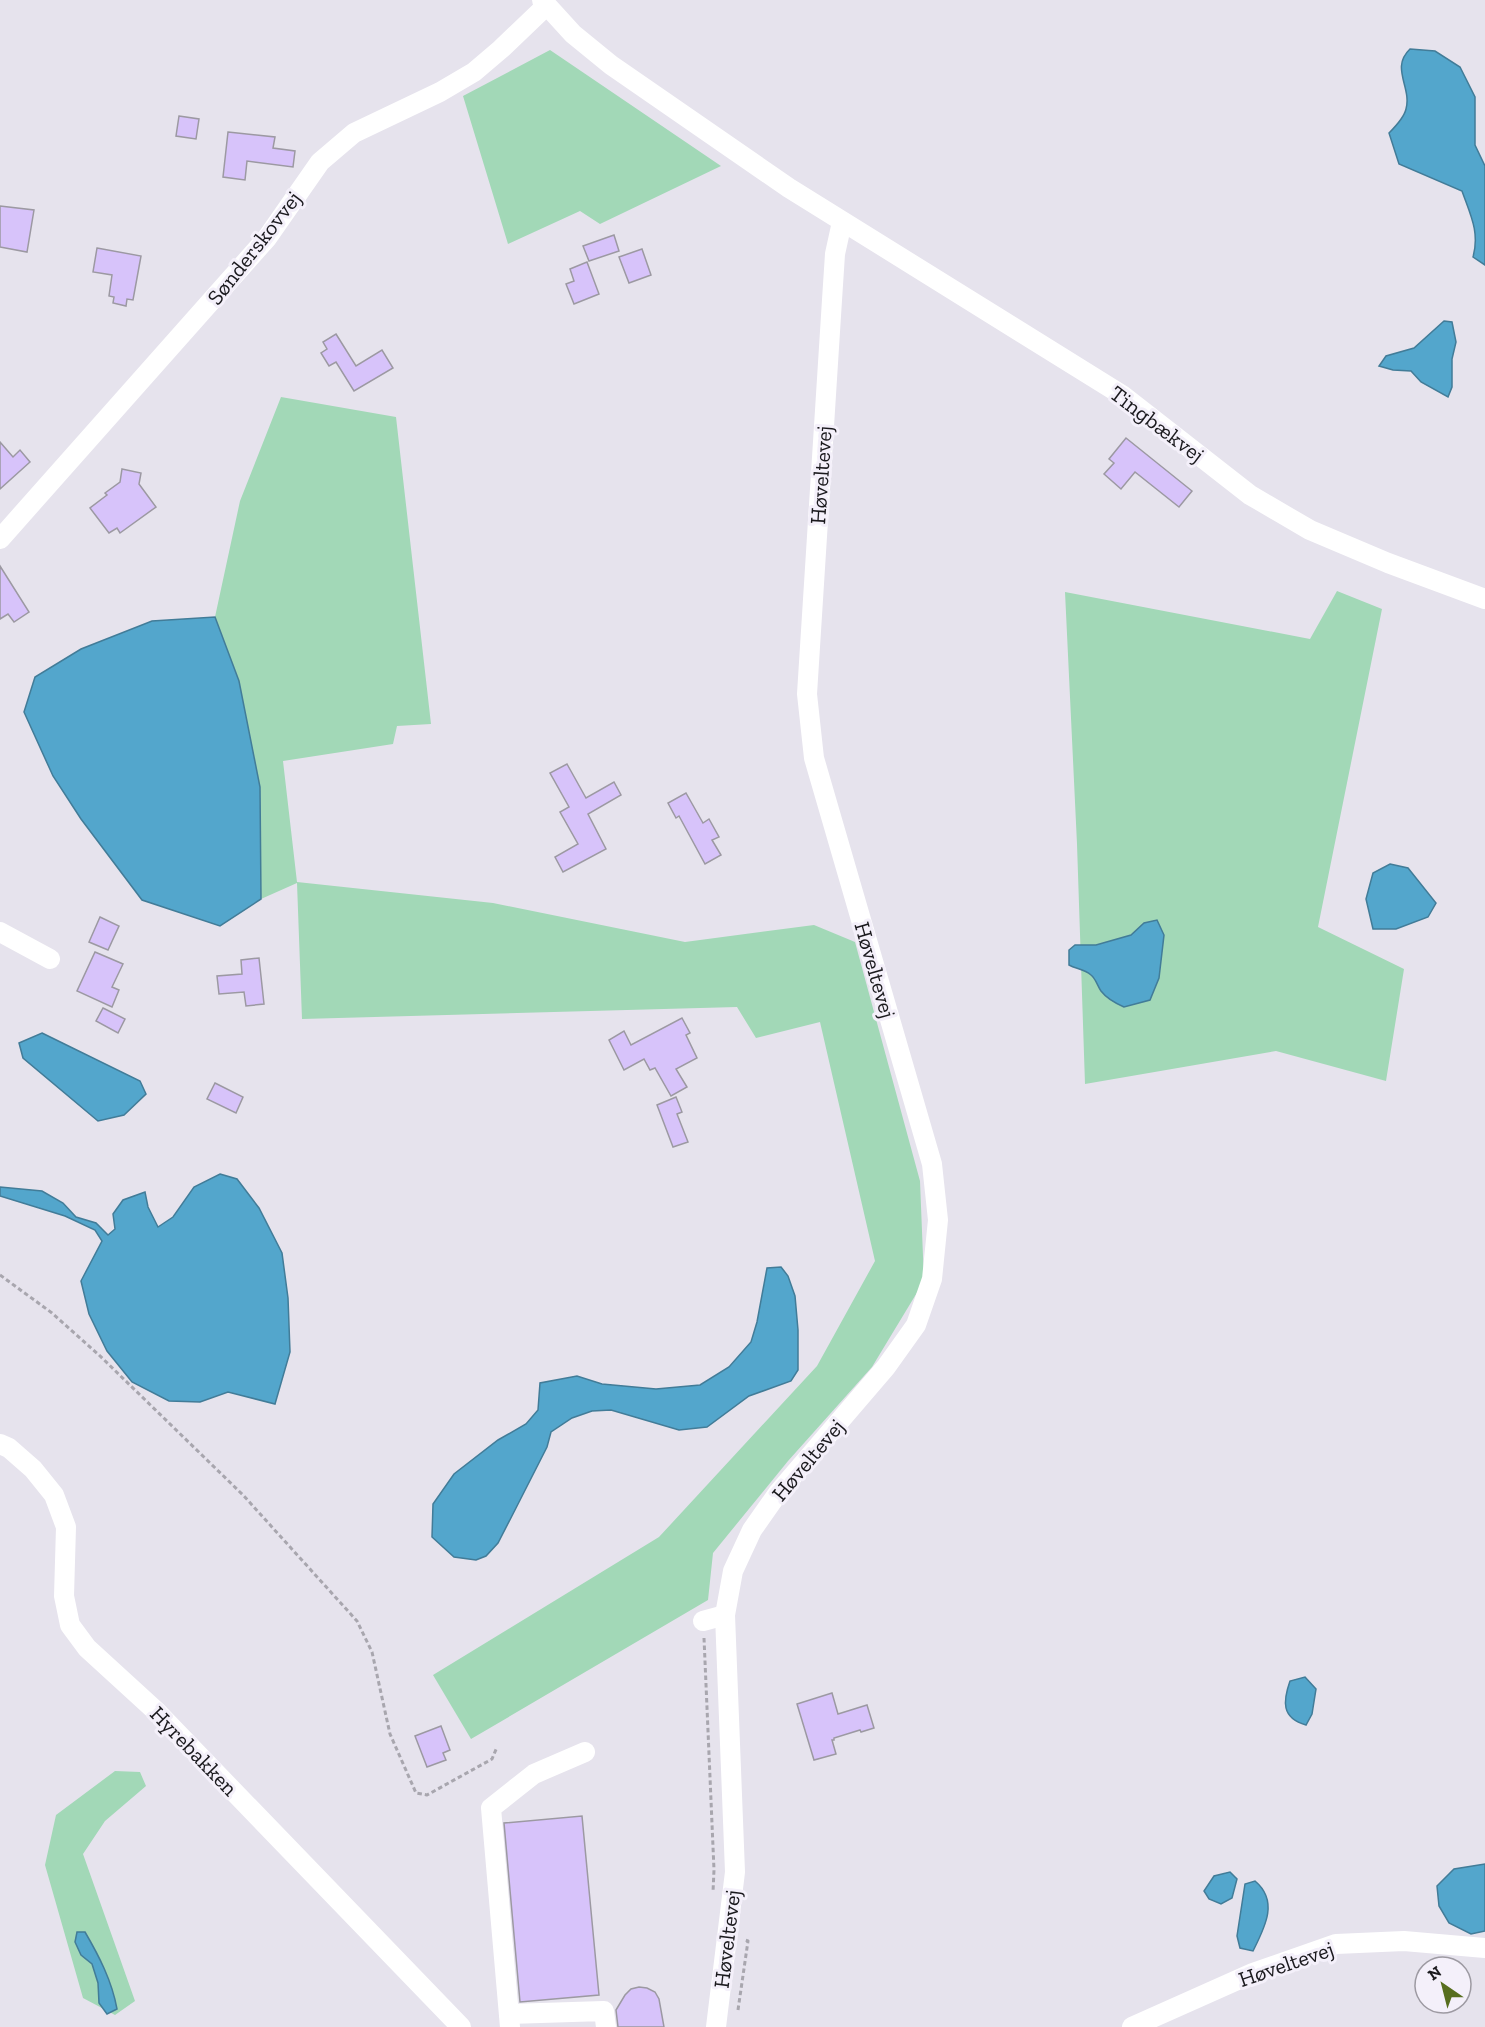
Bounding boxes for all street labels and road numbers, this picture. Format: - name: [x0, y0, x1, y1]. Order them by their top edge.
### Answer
- street label: Sønderskovvej: [201, 186, 307, 310]
- street label: Tingbækvej: [1105, 380, 1209, 468]
- street label: Høveltevej: [804, 425, 838, 525]
- street label: Høveltevej: [848, 919, 902, 1021]
- street label: Høveltevej: [766, 1413, 850, 1507]
- street label: Hyrebakken: [145, 1700, 244, 1802]
- street label: Høveltevej: [708, 1888, 746, 1990]
- street label: Høveltevej: [1235, 1935, 1337, 1993]

